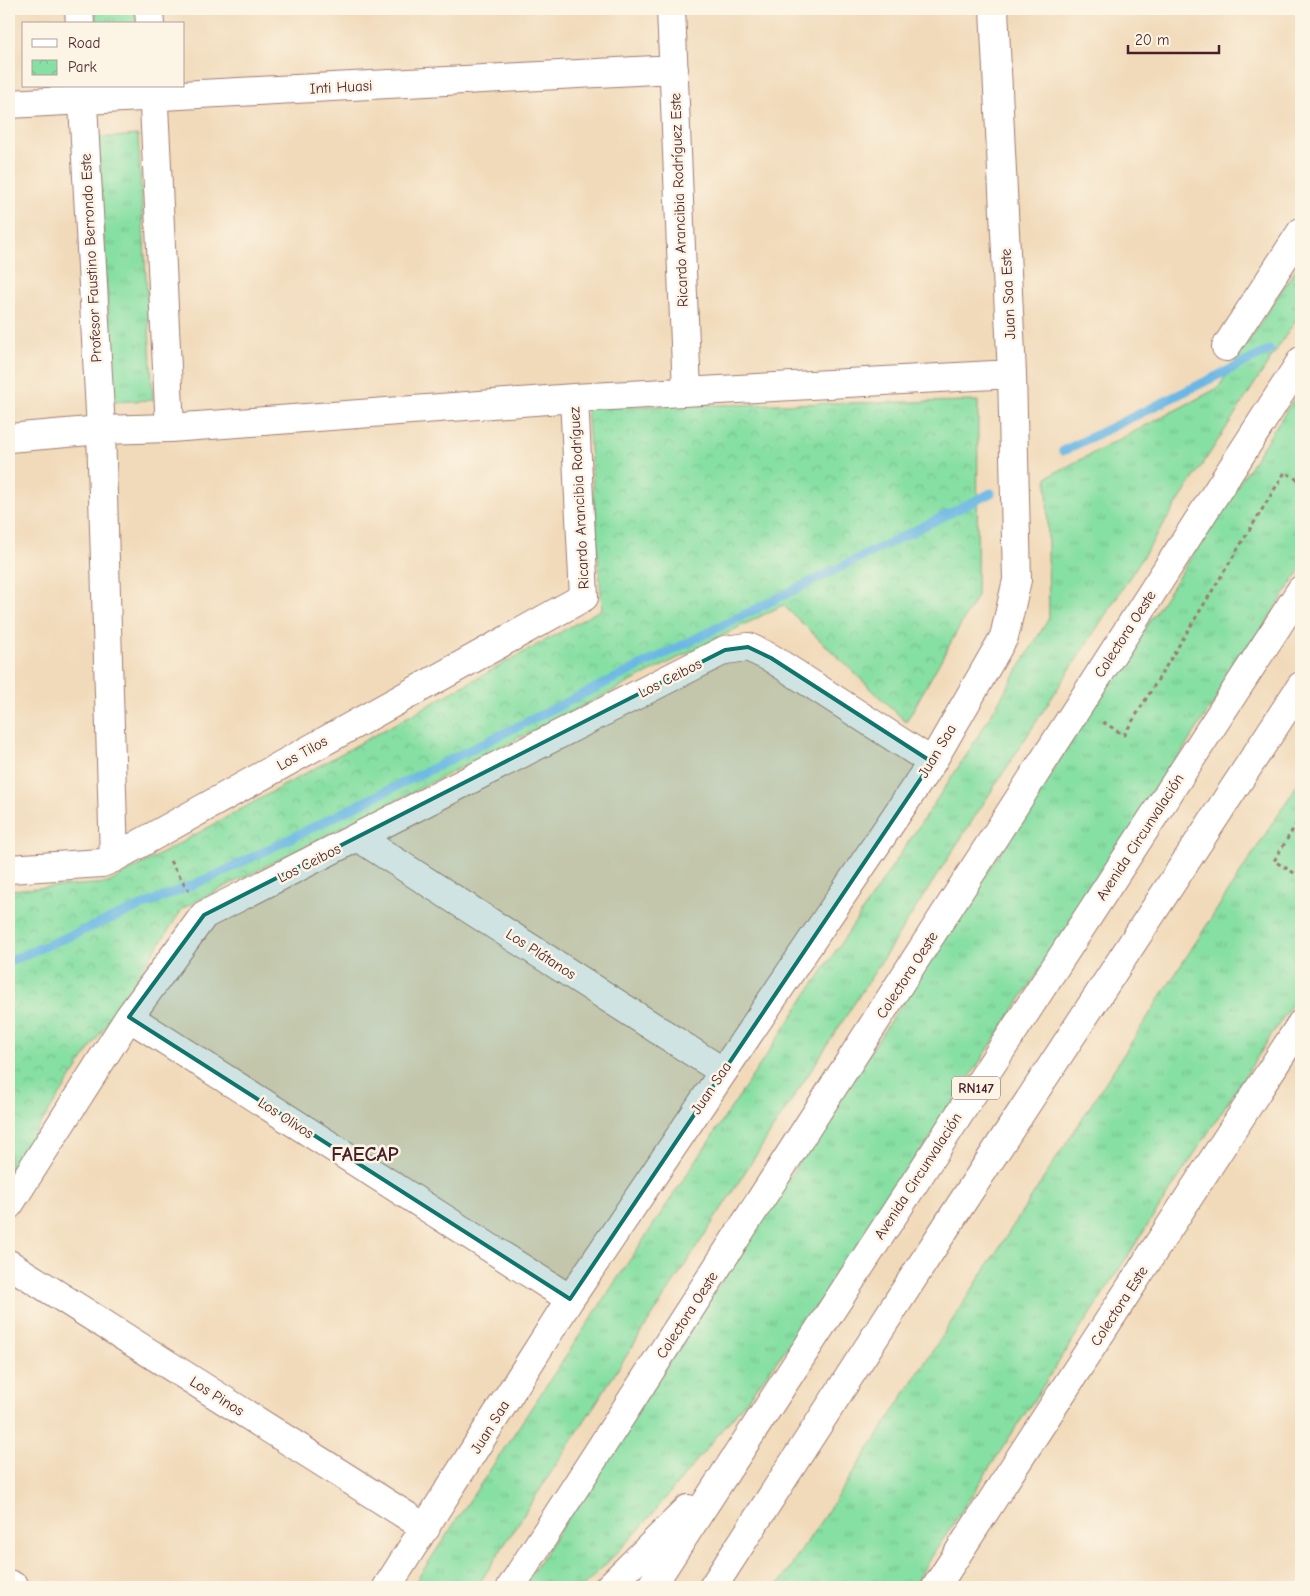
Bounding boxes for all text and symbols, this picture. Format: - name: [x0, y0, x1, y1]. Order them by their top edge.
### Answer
- legend: [22, 22, 185, 88]
- scale bar: [1128, 22, 1219, 54]
- text: 20 m: [1135, 31, 1169, 49]
- text: Road: [68, 34, 100, 52]
- text: Park: [68, 58, 97, 76]
- street label: Inti Huasi: [309, 76, 373, 98]
- street label: Ricardo Arancibia Rodríguez Este: [666, 92, 692, 307]
- street label: Profesor Faustino Berrondo Este: [77, 153, 105, 363]
- street label: Juan Saa Este: [997, 248, 1019, 340]
- street label: Ricardo Arancibia Rodríguez: [565, 406, 593, 590]
- street label: Colectora Oeste: [1090, 587, 1160, 681]
- street label: Los Ceibos: [635, 654, 705, 702]
- street label: Juan Saa: [914, 721, 960, 781]
- street label: Los Tilos: [274, 732, 330, 774]
- street label: Avenida Circunvalación: [1092, 770, 1188, 904]
- street label: Los Ceibos: [274, 839, 344, 887]
- street label: Los Plátanos: [503, 925, 579, 983]
- street label: Colectora Oeste: [872, 928, 942, 1022]
- street label: Juan Saa: [687, 1058, 735, 1118]
- road number: RN147: [952, 1076, 1000, 1100]
- street label: Los Olivos: [255, 1093, 317, 1143]
- street label: Avenida Circunvalación: [870, 1109, 966, 1243]
- district label: FAECAP: [331, 1143, 399, 1166]
- street label: Colectora Este: [1086, 1262, 1152, 1350]
- street label: Colectora Oeste: [652, 1268, 722, 1362]
- street label: Los Pinos: [187, 1372, 247, 1420]
- street label: Juan Saa: [467, 1397, 513, 1457]

